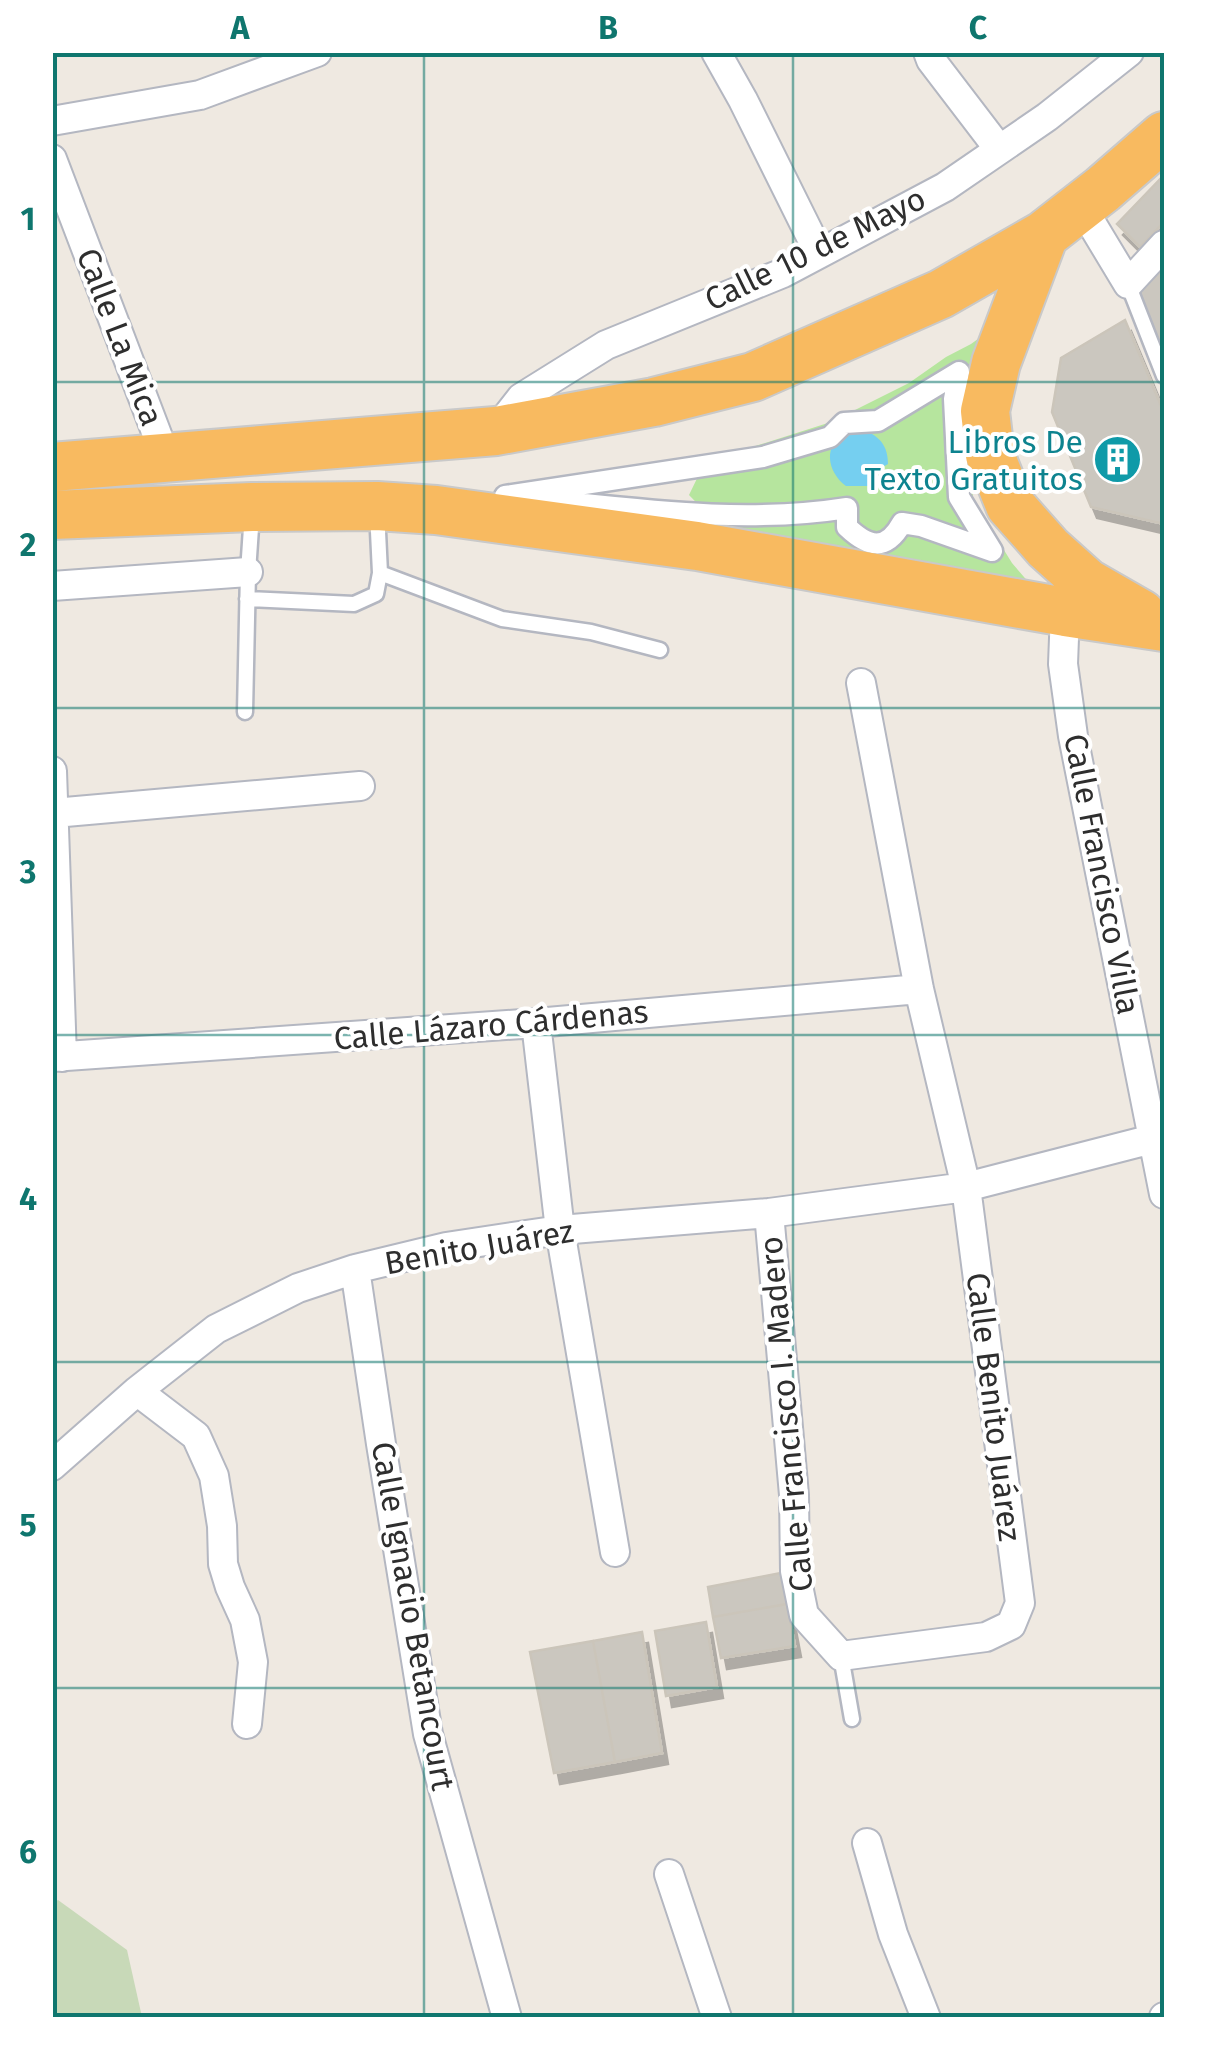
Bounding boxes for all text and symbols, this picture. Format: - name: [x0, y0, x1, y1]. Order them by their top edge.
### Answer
- text: A: [230, 9, 251, 47]
- text: B: [598, 9, 618, 47]
- text: C: [969, 9, 988, 47]
- street label: Calle 10 de Mayo: [699, 179, 931, 319]
- text: 1: [21, 200, 35, 238]
- street label: Calle La Mica: [69, 243, 171, 431]
- place label: Libros De Texto Gratuitos: [865, 423, 1083, 498]
- building icon: Libros De Texto Gratuitos: [1092, 434, 1144, 486]
- text: 2: [20, 526, 36, 564]
- street label: Calle Francisco Villa: [1056, 730, 1148, 1018]
- text: 3: [19, 853, 36, 891]
- street label: Calle Lázaro Cárdenas: [332, 992, 650, 1058]
- text: 4: [19, 1180, 37, 1218]
- street label: Benito Juárez: [382, 1212, 577, 1282]
- street label: Calle Francisco I. Madero: [752, 1235, 820, 1593]
- street label: Calle Benito Juárez: [959, 1270, 1029, 1544]
- street label: Calle Ignacio Betancourt: [364, 1439, 462, 1794]
- text: 5: [19, 1506, 37, 1544]
- text: 6: [19, 1833, 37, 1871]

